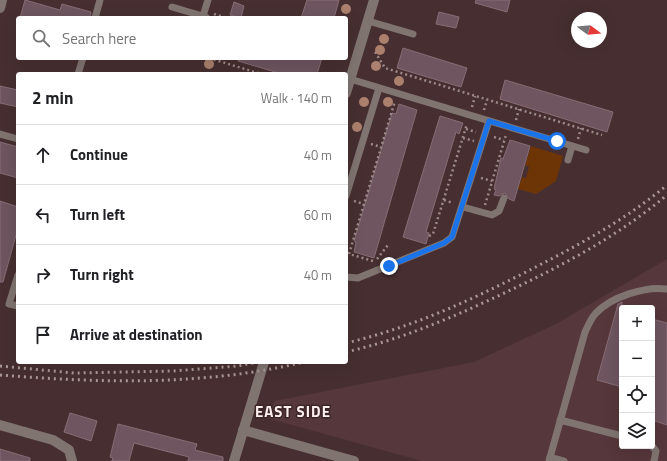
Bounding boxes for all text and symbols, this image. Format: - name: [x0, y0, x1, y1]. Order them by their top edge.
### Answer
- north arrow: [571, 12, 607, 48]
- search box: [16, 16, 348, 60]
- icon: search: [30, 27, 52, 49]
- text: Search here: [62, 27, 136, 50]
- text: 2 min: [32, 85, 73, 111]
- text: Walk · 140 m: [261, 88, 332, 108]
- route start: [548, 132, 566, 150]
- text: Continue: [70, 143, 128, 166]
- icon: ahead: [32, 144, 54, 166]
- text: 40 m: [304, 145, 332, 165]
- text: Turn left: [70, 203, 125, 226]
- icon: left: [32, 204, 54, 226]
- text: 60 m: [304, 205, 332, 225]
- route end: [380, 257, 398, 275]
- text: Turn right: [70, 263, 134, 286]
- icon: right: [32, 264, 54, 286]
- text: 40 m: [304, 265, 332, 285]
- map controls: [619, 305, 655, 449]
- button: +: [619, 305, 655, 341]
- text: Arrive at destination: [70, 323, 203, 346]
- icon: arrive: [32, 324, 54, 346]
- button: −: [619, 341, 655, 377]
- button: locate: [619, 377, 655, 413]
- district label: EAST SIDE: [255, 400, 331, 423]
- button: layers: [619, 413, 655, 449]

